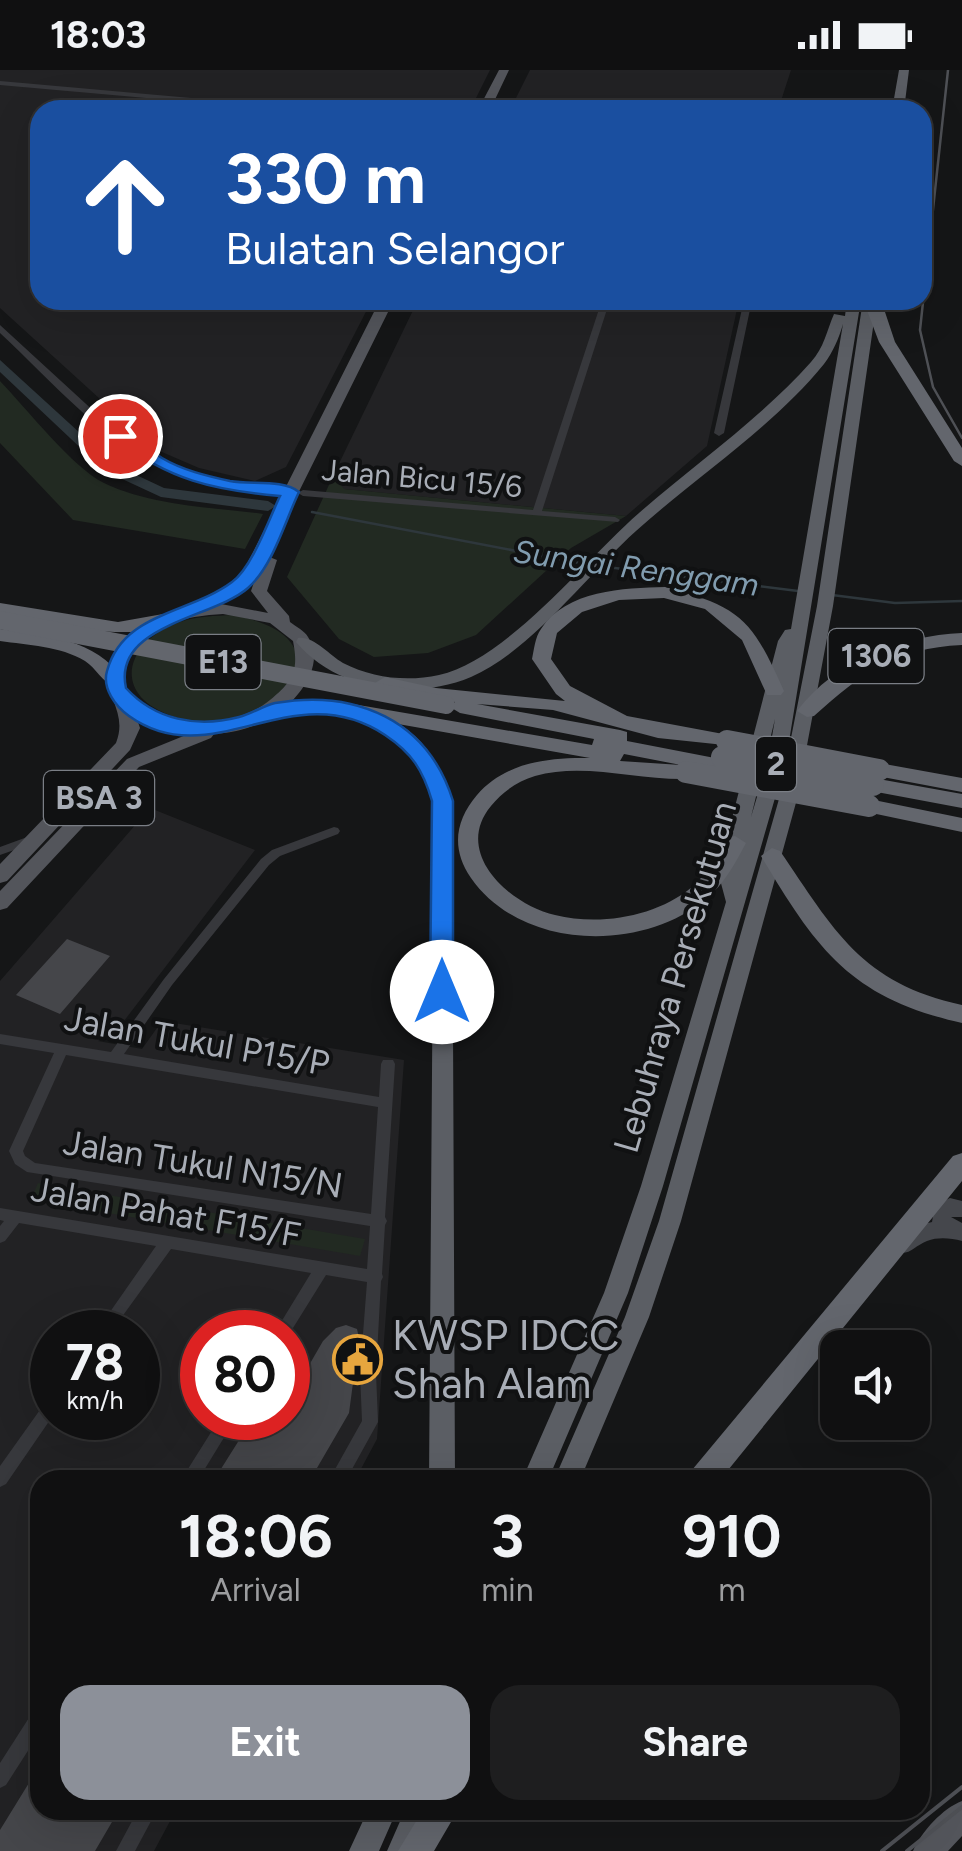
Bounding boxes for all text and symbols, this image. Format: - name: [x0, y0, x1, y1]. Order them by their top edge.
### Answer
- text: 18:03: [50, 12, 146, 58]
- text: 330 m: [225, 136, 426, 221]
- icon: ahead: [60, 140, 190, 270]
- text: Bulatan Selangor: [225, 221, 564, 275]
- pin: [78, 394, 163, 479]
- icon: arrive: [93, 409, 148, 464]
- street label: Jalan Bicu 15/6: [320, 451, 524, 505]
- water label: Sungai Renggam: [511, 532, 761, 604]
- road number: 1306: [828, 629, 924, 683]
- road number: E13: [186, 635, 260, 689]
- road number: 2: [756, 737, 796, 791]
- road number: BSA 3: [44, 771, 154, 825]
- street label: Lebuhraya Persekutuan: [605, 796, 745, 1158]
- position arrow: [390, 940, 494, 1044]
- street label: Jalan Tukul P15/P: [61, 997, 333, 1085]
- street label: Jalan Tukul N15/N: [60, 1121, 346, 1207]
- street label: Jalan Pahat F15/F: [28, 1168, 304, 1256]
- speed limit sign: 80: [180, 1310, 310, 1440]
- place label: KWSP IDCC Shah Alam: [392, 1310, 619, 1409]
- map controls: [820, 1330, 930, 1440]
- button: sound: [820, 1330, 930, 1440]
- text: 78: [66, 1332, 124, 1393]
- public building icon: KWSP IDCC Shah Alam: [331, 1333, 383, 1385]
- text: km/h: [66, 1385, 124, 1415]
- text: 18:06: [179, 1500, 332, 1572]
- text: 3: [491, 1500, 524, 1572]
- text: 910: [682, 1500, 781, 1572]
- text: Arrival: [210, 1571, 301, 1609]
- text: min: [481, 1571, 534, 1609]
- text: m: [718, 1571, 745, 1609]
- button: Exit: [60, 1685, 470, 1800]
- button: Share: [490, 1685, 900, 1800]

